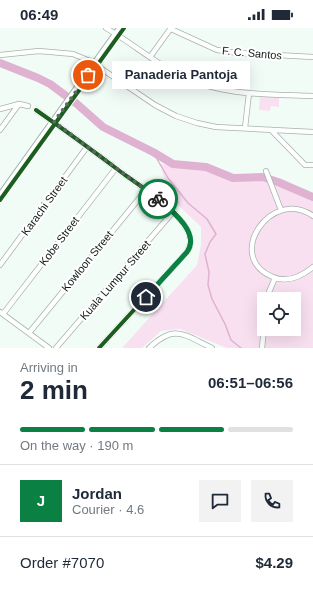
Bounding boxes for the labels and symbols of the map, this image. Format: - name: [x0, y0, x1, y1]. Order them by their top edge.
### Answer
- street label: F. C. Santos: [222, 44, 283, 62]
- pin: [71, 58, 105, 92]
- callout: Panaderia Pantoja: [112, 61, 250, 89]
- street label: Karachi Street: [19, 174, 69, 238]
- courier: [138, 179, 178, 219]
- street label: Kobe Street: [37, 214, 81, 268]
- street label: Kowloon Street: [59, 228, 115, 294]
- street label: Kuala Lumpur Street: [77, 238, 153, 322]
- pin: [129, 280, 163, 314]

